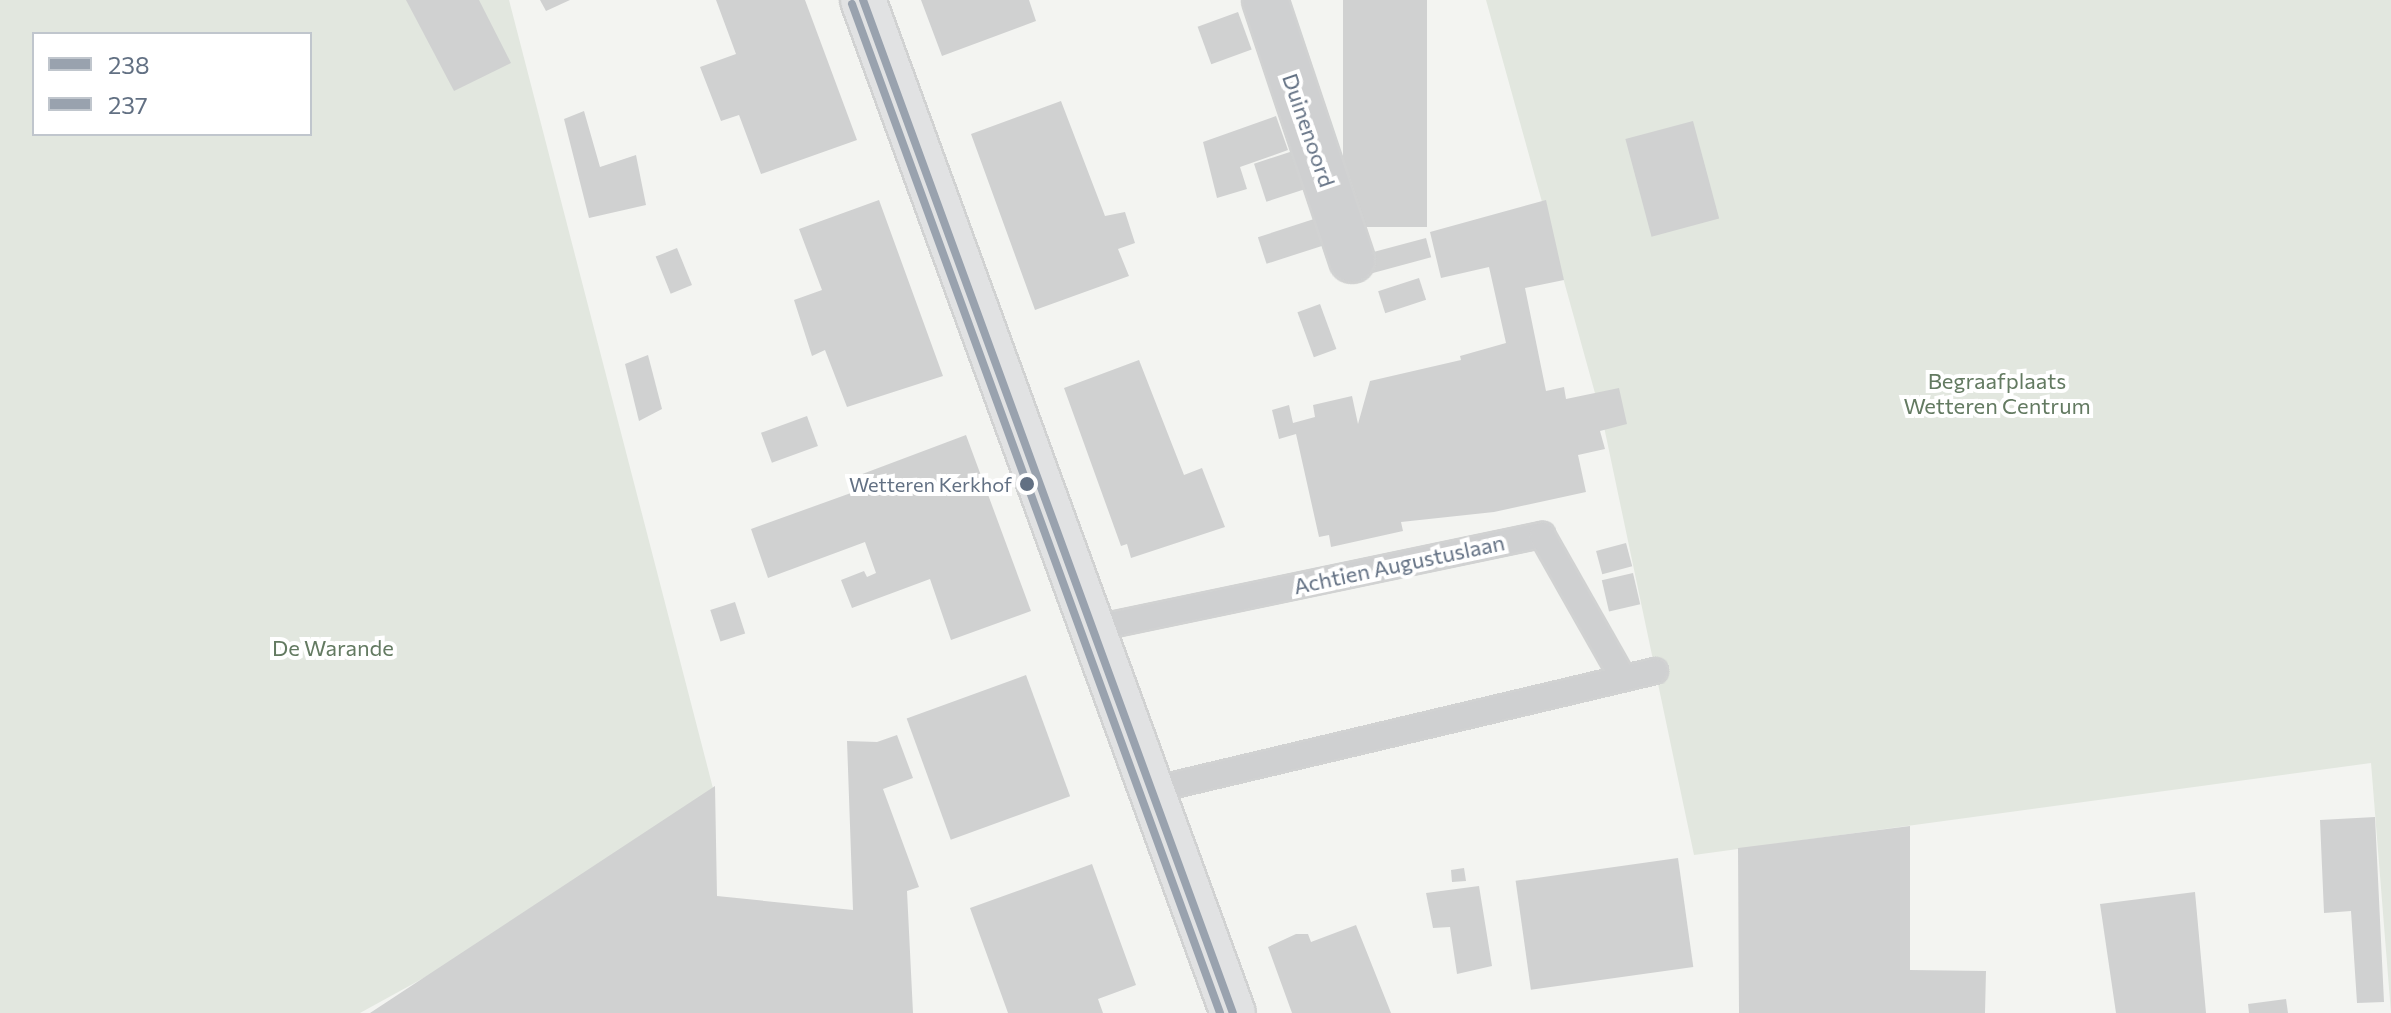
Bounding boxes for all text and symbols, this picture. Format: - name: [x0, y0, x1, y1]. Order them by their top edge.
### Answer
- legend: [32, 32, 312, 136]
- text: 238: [108, 50, 150, 79]
- street label: Duinenoord: [1277, 70, 1341, 190]
- text: 237: [108, 90, 148, 119]
- park label: Begraafplaats Wetteren Centrum: [1903, 367, 2091, 418]
- place label: Wetteren Kerkhof: [849, 472, 1012, 496]
- marker: Wetteren Kerkhof: [1019, 476, 1035, 492]
- street label: Achtien Augustuslaan: [1291, 529, 1507, 599]
- park label: De Warande: [272, 635, 394, 661]

